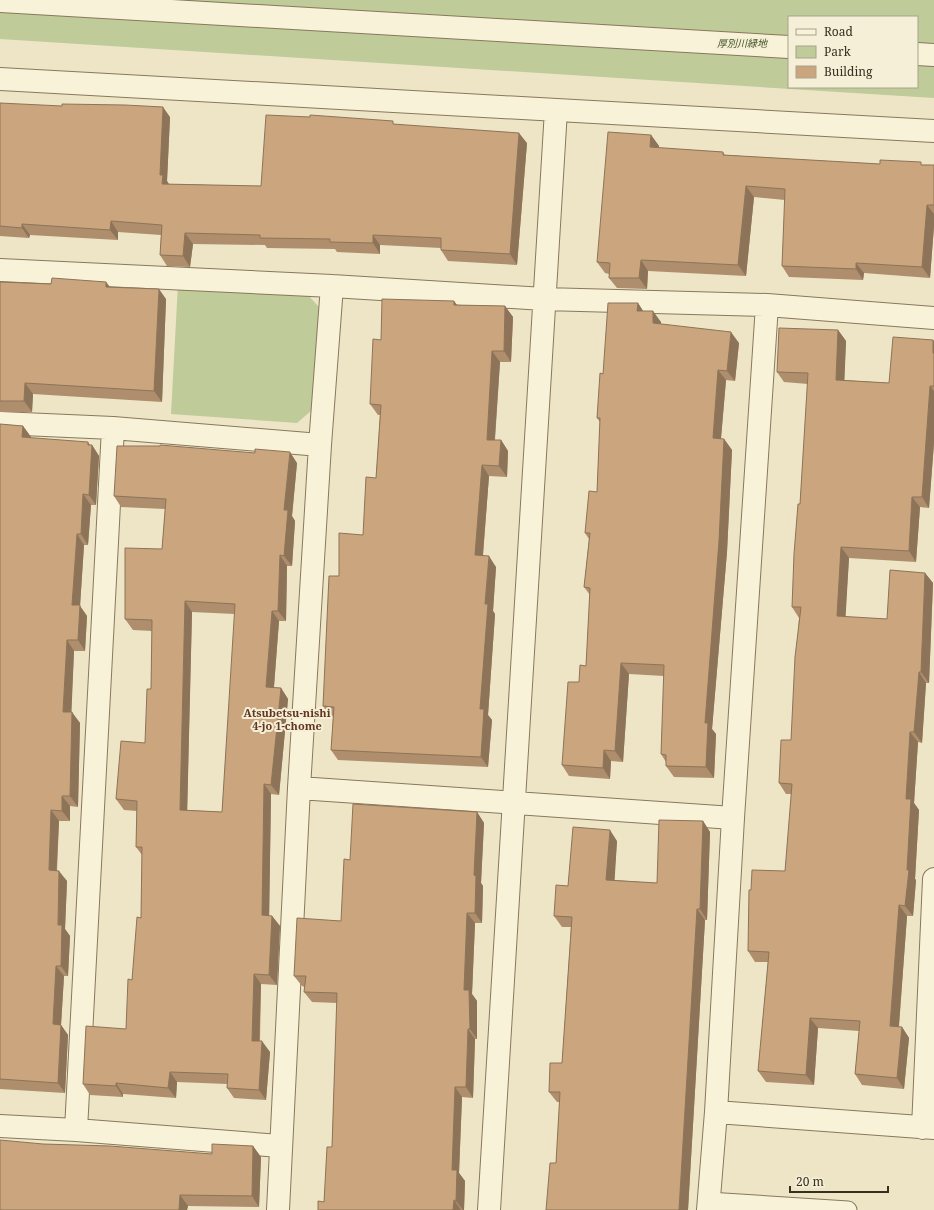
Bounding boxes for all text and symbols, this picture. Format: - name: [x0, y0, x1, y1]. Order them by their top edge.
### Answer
- legend: [788, 16, 918, 88]
- text: Road: [824, 23, 854, 40]
- park label: 厚別川緑地: [717, 36, 768, 50]
- text: Park: [824, 43, 852, 60]
- text: Building: [824, 63, 873, 80]
- district label: Atsubetsu-nishi 4-jo 1-chome: [244, 705, 331, 733]
- scale bar: [790, 1168, 888, 1194]
- text: 20 m: [796, 1173, 824, 1190]

